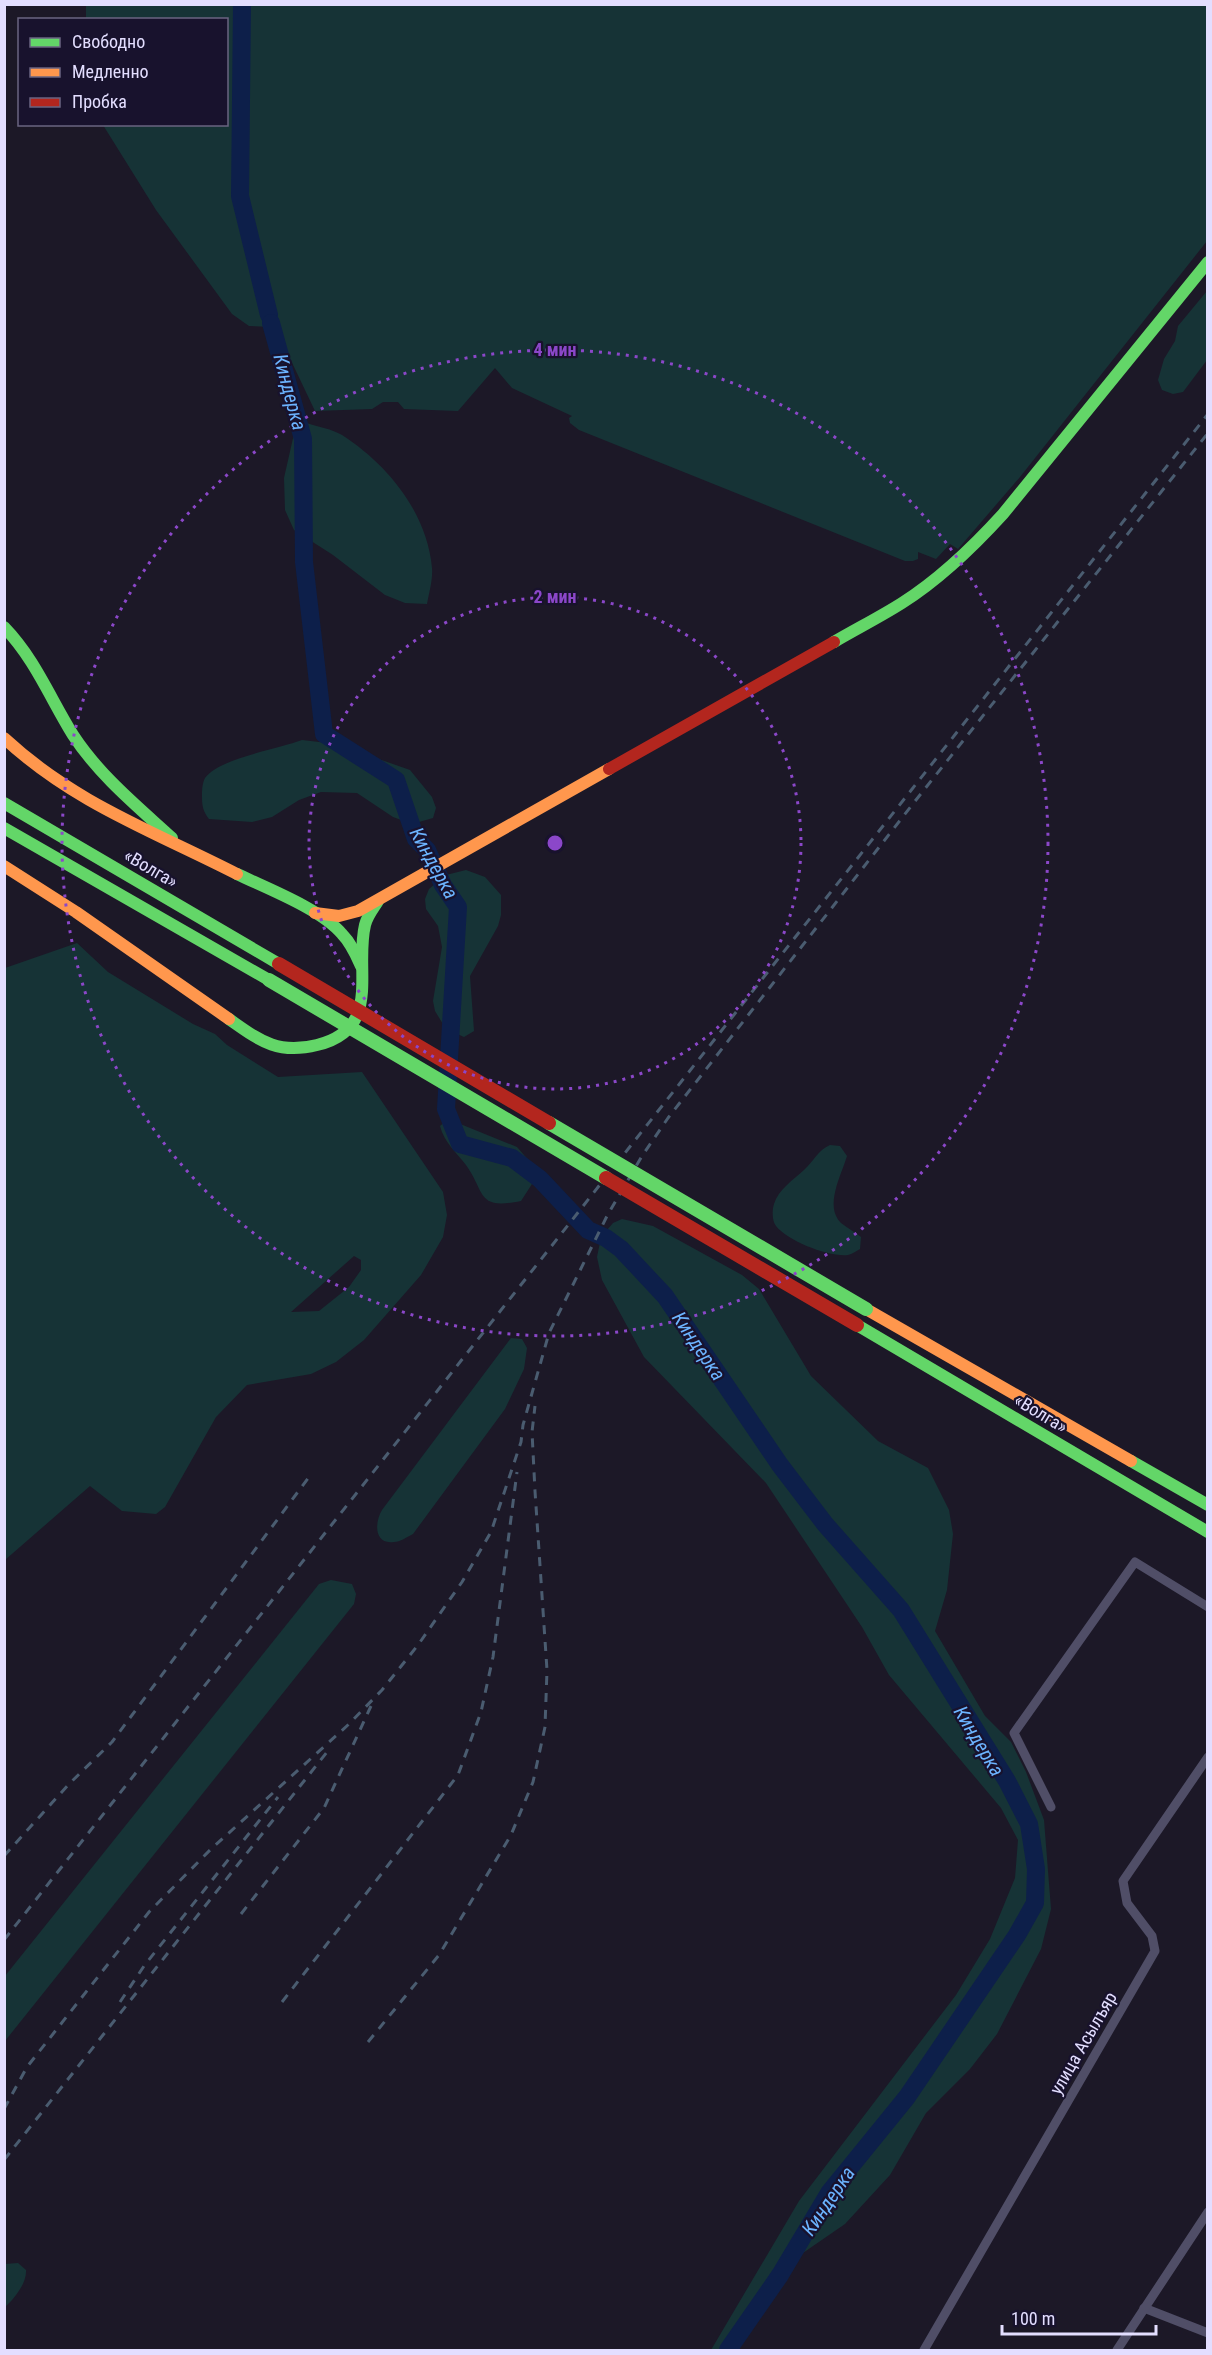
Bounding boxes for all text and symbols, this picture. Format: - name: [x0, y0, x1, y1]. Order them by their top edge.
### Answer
- legend: [18, 18, 228, 126]
- text: Свободно: [72, 31, 145, 52]
- text: Медленно: [72, 61, 149, 82]
- text: Пробка: [72, 91, 127, 112]
- text: 4 мин: [533, 339, 577, 360]
- water label: Киндерка: [268, 351, 312, 433]
- text: 2 мин: [533, 586, 577, 607]
- water label: Киндерка: [405, 823, 463, 903]
- centre of rings: [545, 833, 565, 853]
- street label: «Волга»: [121, 844, 181, 892]
- water label: Киндерка: [667, 1307, 731, 1385]
- street label: «Волга»: [1011, 1389, 1071, 1437]
- water label: Киндерка: [949, 1701, 1009, 1781]
- street label: улица Асылъяр: [1045, 1988, 1121, 2098]
- water label: Киндерка: [796, 2162, 860, 2240]
- scale bar: [1002, 2298, 1156, 2336]
- text: 100 m: [1011, 2308, 1055, 2329]

